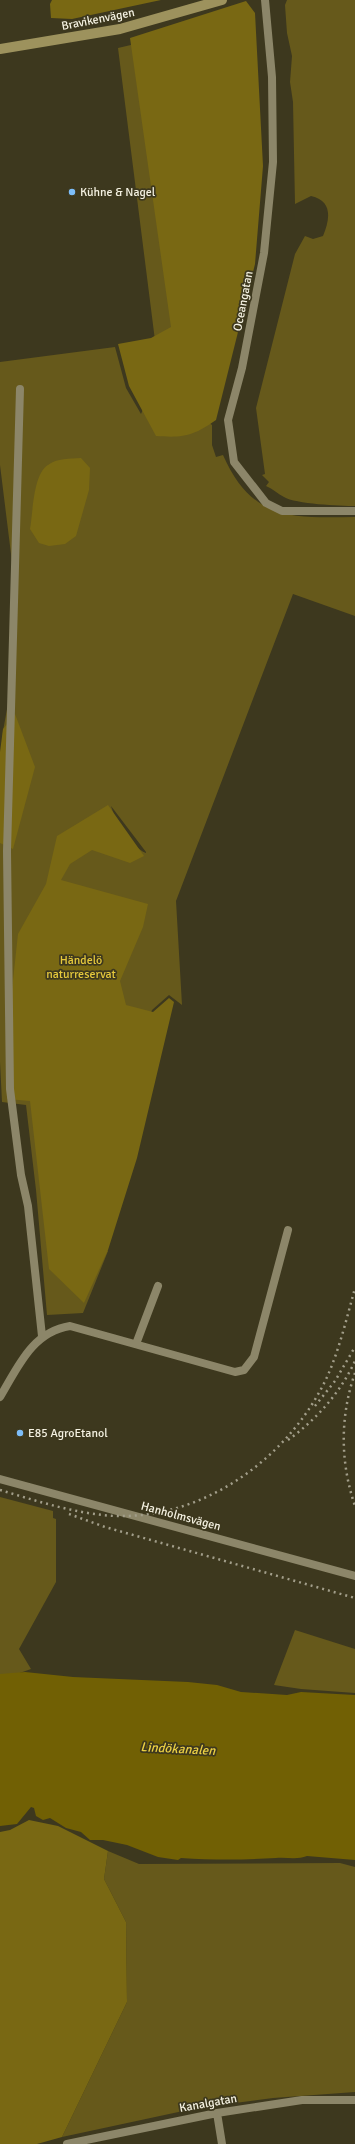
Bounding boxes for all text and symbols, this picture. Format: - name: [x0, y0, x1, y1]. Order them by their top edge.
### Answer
- street label: Bravikenvägen: [60, 5, 136, 34]
- place label: Kühne & Nagel: [80, 185, 156, 200]
- marker: Kühne & Nagel: [67, 187, 77, 197]
- street label: Oceangatan: [230, 270, 257, 333]
- park label: Händelö naturreservat: [46, 953, 116, 982]
- place label: E85 AgroEtanol: [28, 1426, 108, 1441]
- marker: E85 AgroEtanol: [15, 1428, 25, 1438]
- street label: Hanholmsvägen: [139, 1499, 223, 1534]
- water label: Lindökanalen: [140, 1739, 217, 1759]
- street label: Kanalgatan: [178, 2091, 238, 2116]

